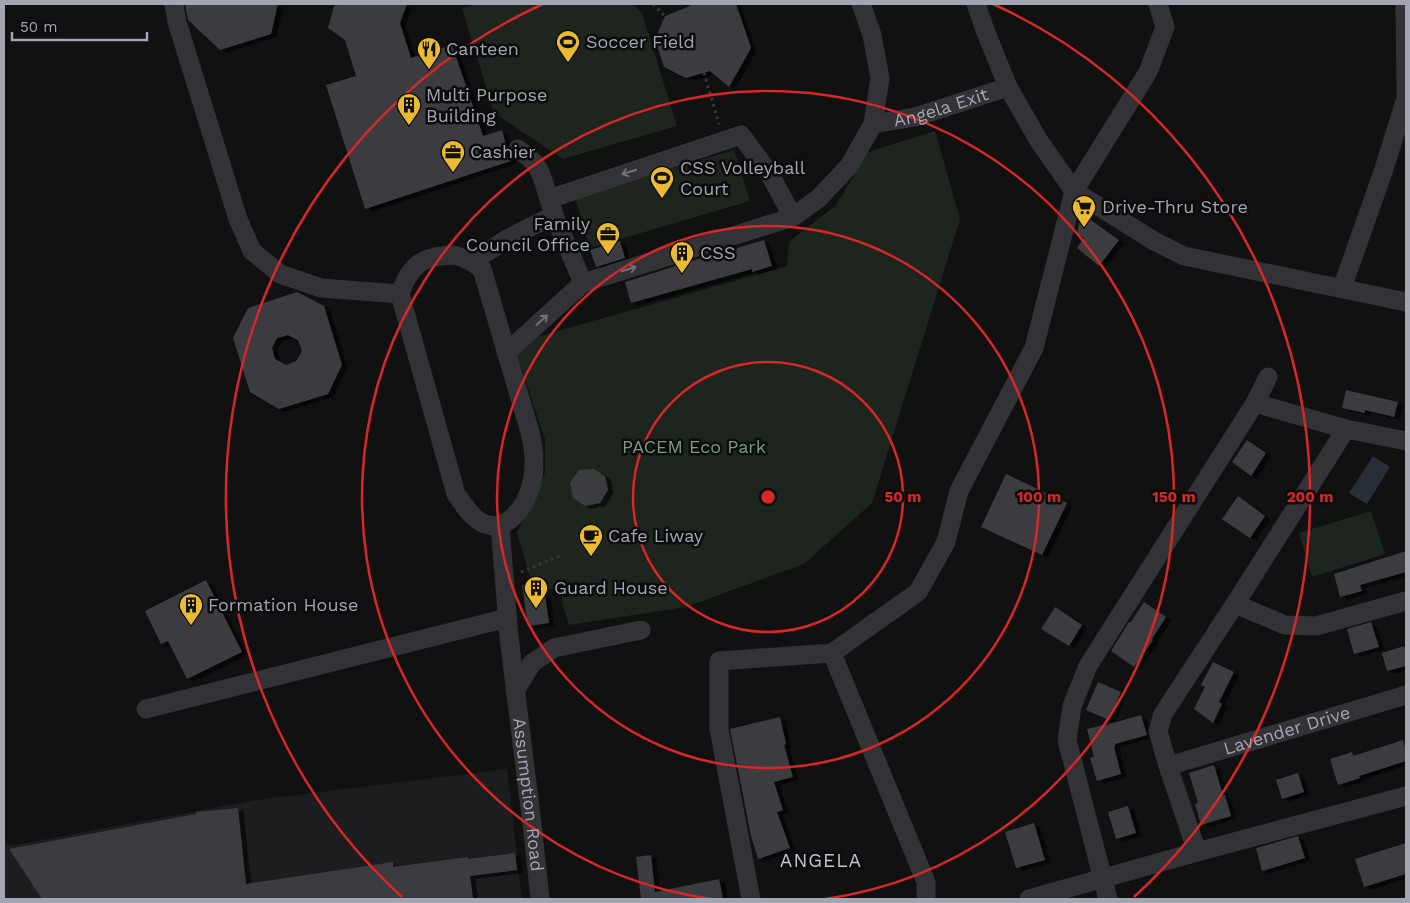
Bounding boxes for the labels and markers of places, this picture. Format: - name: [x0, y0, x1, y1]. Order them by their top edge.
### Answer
- sports icon: Soccer Field: [555, 29, 581, 63]
- place label: Soccer Field: [586, 31, 695, 52]
- restaurant icon: Canteen: [416, 36, 442, 70]
- place label: Canteen: [446, 38, 519, 59]
- place label: Multi Purpose Building: [426, 84, 547, 126]
- building icon: Multi Purpose Building: [396, 92, 422, 126]
- office icon: Cashier: [440, 139, 466, 173]
- place label: Cashier: [470, 141, 536, 162]
- place label: CSS Volleyball Court: [680, 157, 806, 199]
- sports icon: CSS Volleyball Court: [649, 165, 675, 199]
- supermarket icon: Drive-Thru Store: [1071, 194, 1097, 228]
- place label: Drive-Thru Store: [1102, 196, 1248, 217]
- place label: Family Council Office: [466, 213, 591, 255]
- office icon: Family Council Office: [595, 221, 621, 255]
- building icon: CSS: [669, 240, 695, 274]
- place label: CSS: [700, 242, 735, 263]
- centre of rings: [759, 488, 777, 506]
- cafe icon: Cafe Liway: [578, 523, 604, 557]
- place label: Cafe Liway: [608, 525, 704, 546]
- building icon: Guard House: [523, 575, 549, 609]
- place label: Guard House: [554, 577, 668, 598]
- building icon: Formation House: [178, 592, 204, 626]
- place label: Formation House: [208, 594, 358, 615]

